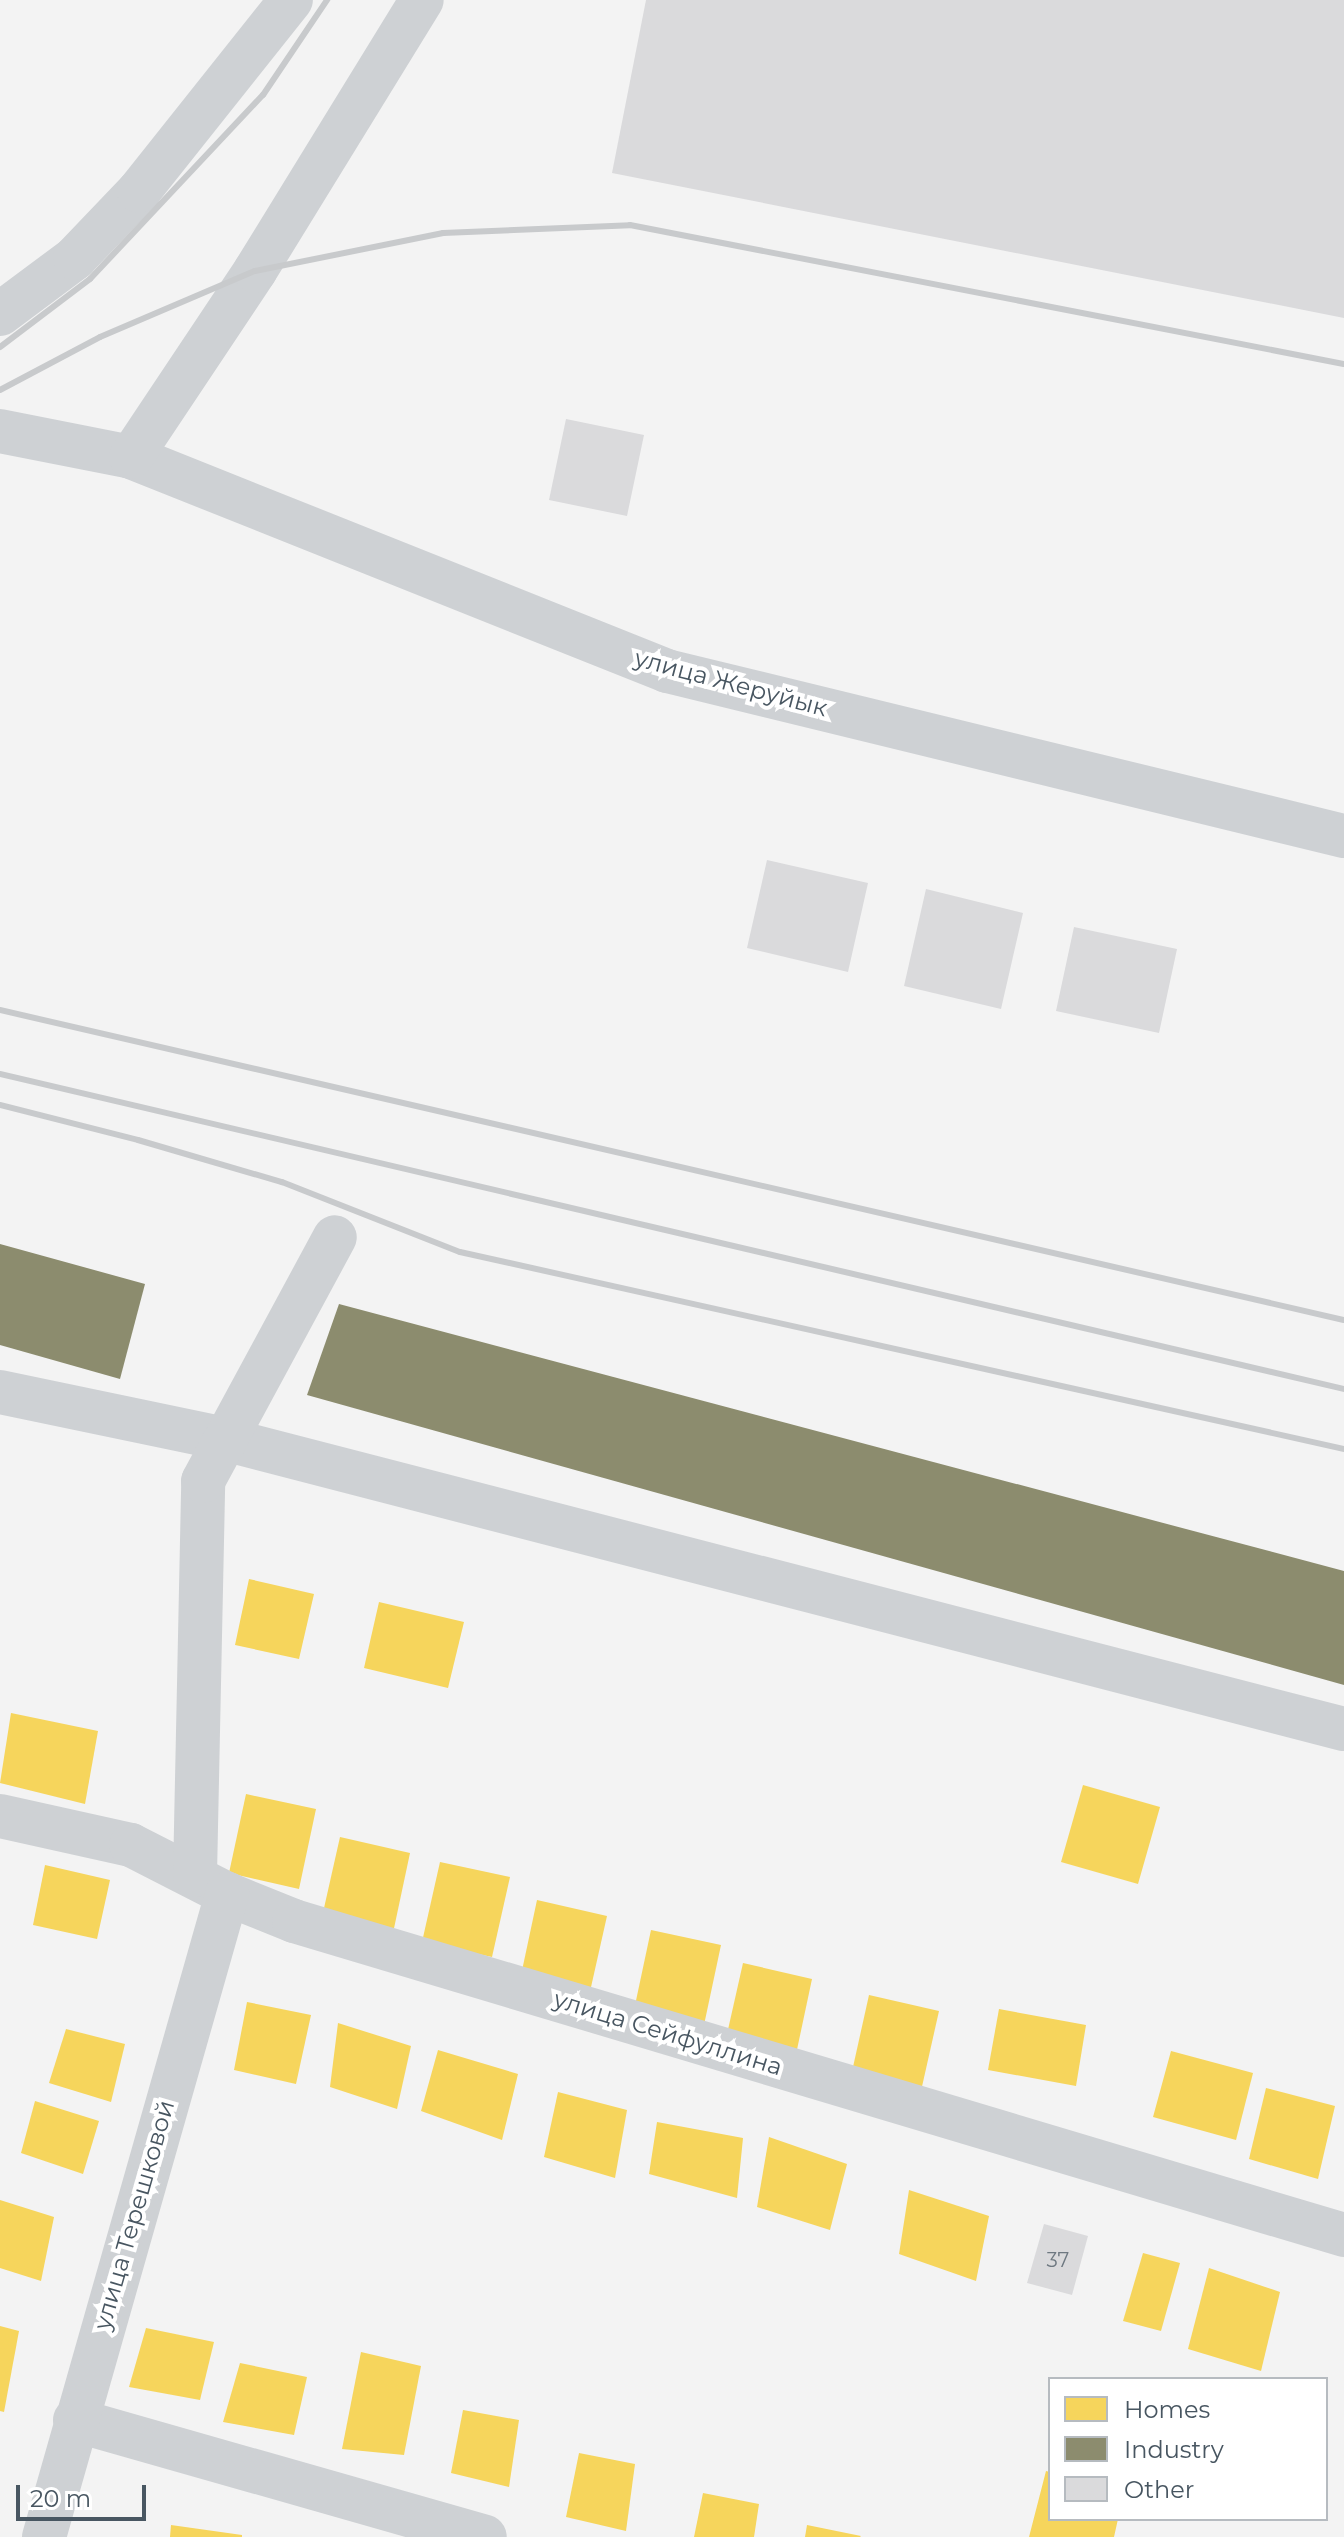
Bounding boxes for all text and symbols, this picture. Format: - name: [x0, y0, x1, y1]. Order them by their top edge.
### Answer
- street label: улица Жеруйык: [631, 643, 831, 723]
- street label: улица Сейфуллина: [550, 1985, 786, 2081]
- street label: улица Терешковой: [87, 2097, 181, 2333]
- house number: 37: [1047, 2248, 1069, 2272]
- legend: [1048, 2377, 1328, 2521]
- text: Homes: [1124, 2395, 1210, 2424]
- text: Industry: [1124, 2435, 1224, 2464]
- scale bar: [20, 2469, 150, 2519]
- text: Other: [1124, 2475, 1194, 2504]
- text: 20 m: [30, 2484, 91, 2513]

